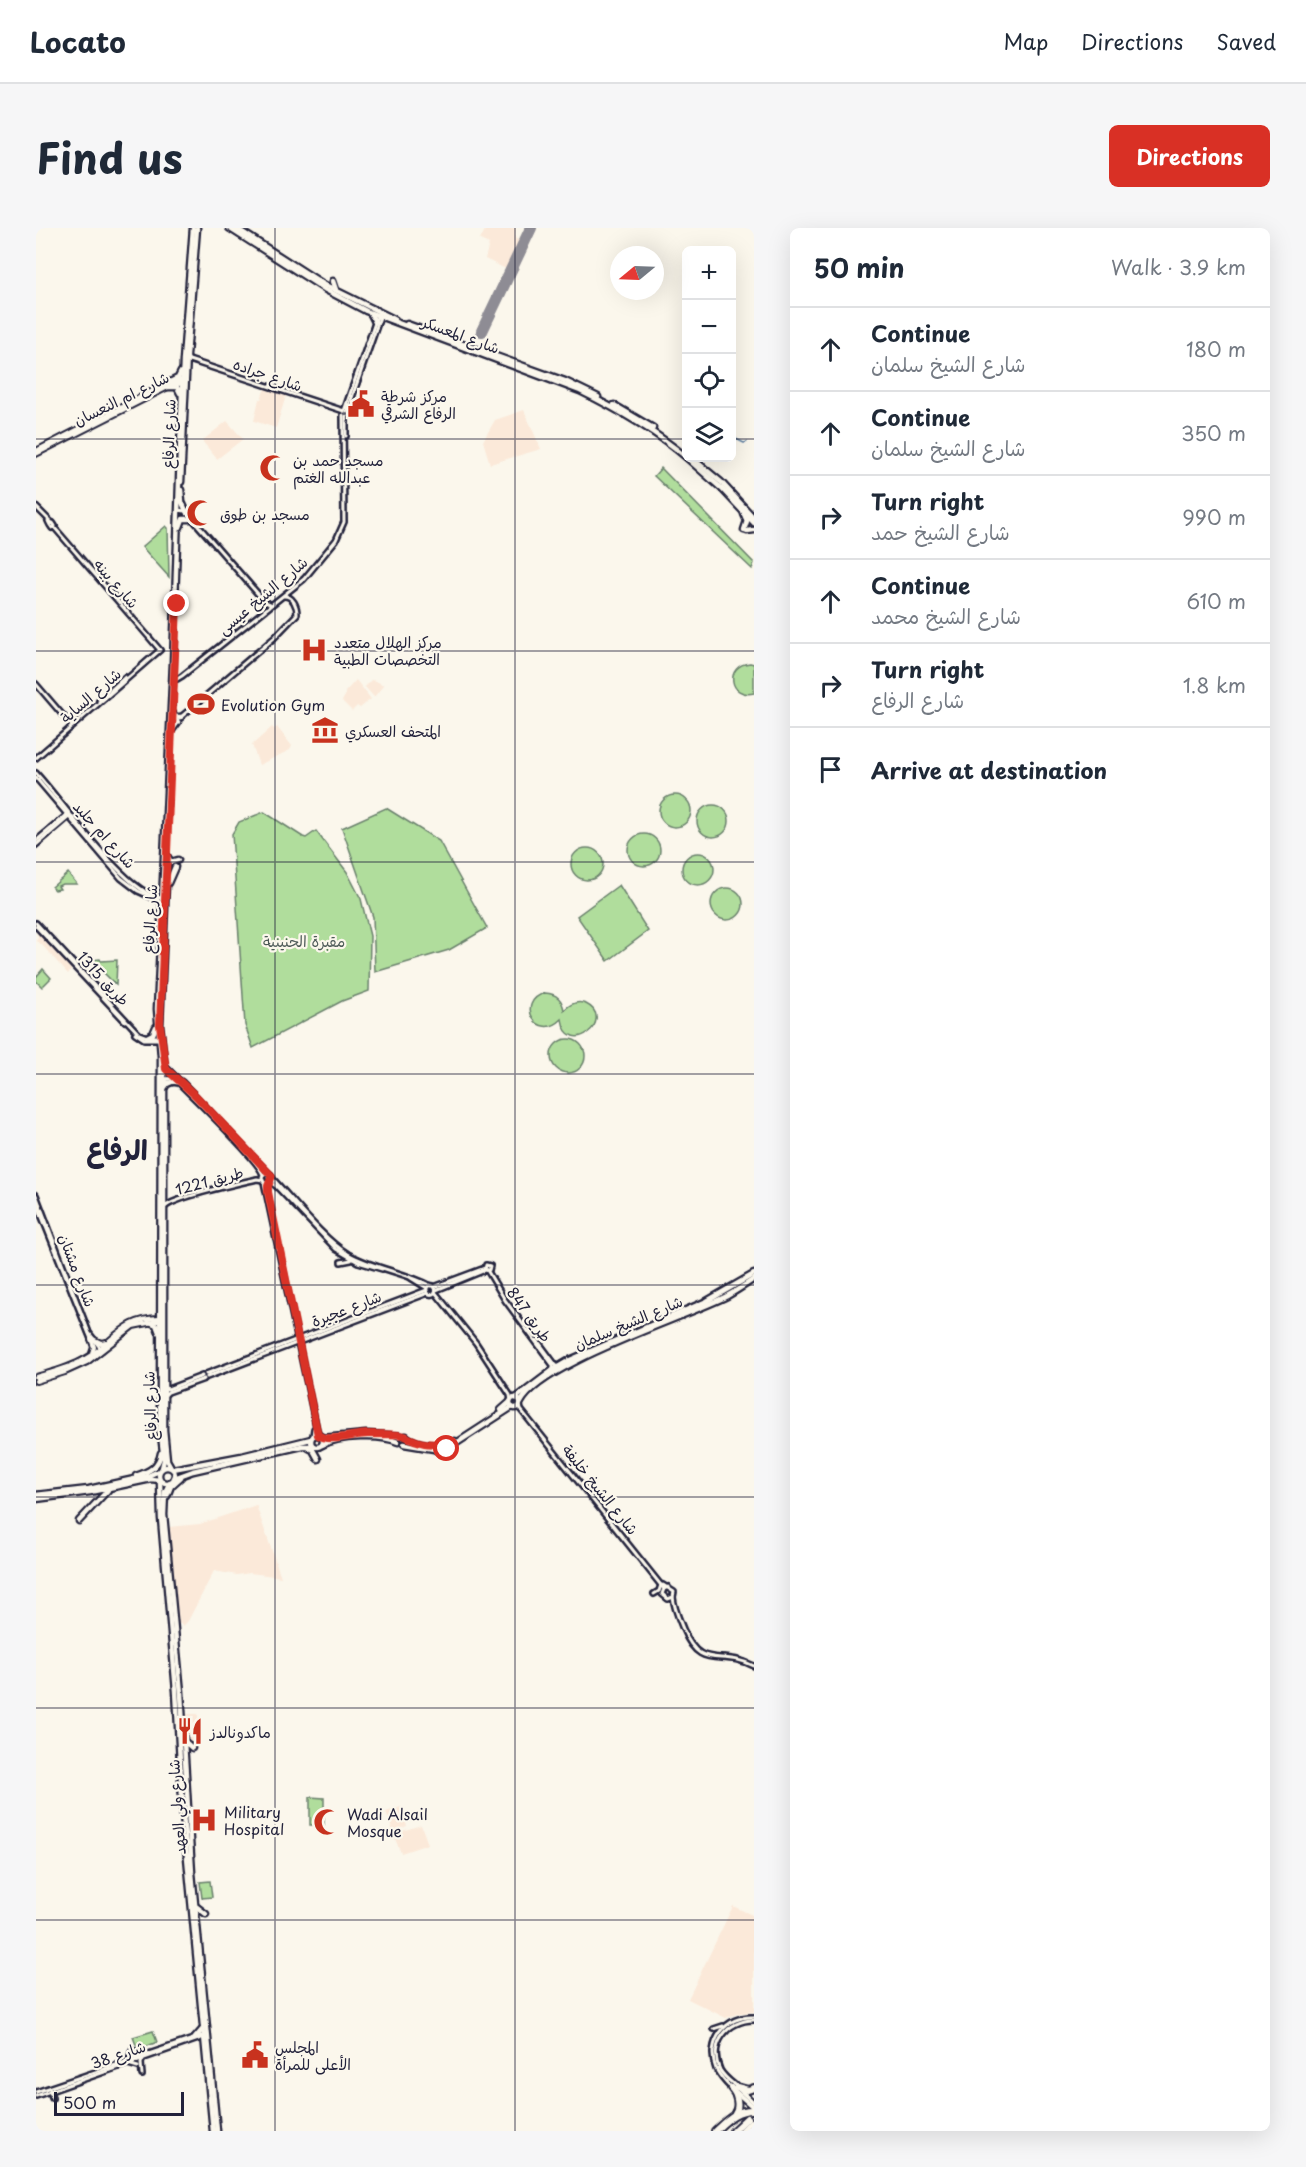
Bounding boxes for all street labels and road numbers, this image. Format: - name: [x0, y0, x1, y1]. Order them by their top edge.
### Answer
- street label: شارع المعسكر: [417, 309, 503, 359]
- street label: شارع جراده: [230, 351, 306, 397]
- street label: شارع ام النعسان: [69, 365, 173, 432]
- street label: شارع الرفاع: [155, 399, 181, 469]
- street label: شارع الشيخ عيسى: [212, 550, 312, 640]
- street label: شارع بينه: [89, 553, 145, 613]
- street label: شارع الساية: [54, 662, 126, 728]
- street label: شارع ام جليد: [68, 795, 142, 874]
- street label: شارع الرفاع: [136, 883, 162, 955]
- street label: طريق 1315: [73, 945, 135, 1011]
- street label: طريق 1221: [172, 1160, 246, 1200]
- street label: شارع مشتان: [54, 1230, 102, 1310]
- street label: طريق 847: [502, 1282, 558, 1346]
- street label: شارع عجيرة: [308, 1284, 384, 1332]
- street label: شارع الشيخ سلمان: [570, 1289, 686, 1355]
- street label: شارع الرفاع: [136, 1371, 162, 1441]
- street label: شارع الشيخ خليفة: [557, 1439, 645, 1539]
- street label: شارع ولي العهد: [161, 1758, 194, 1856]
- street label: شارع 38: [87, 2034, 149, 2074]

